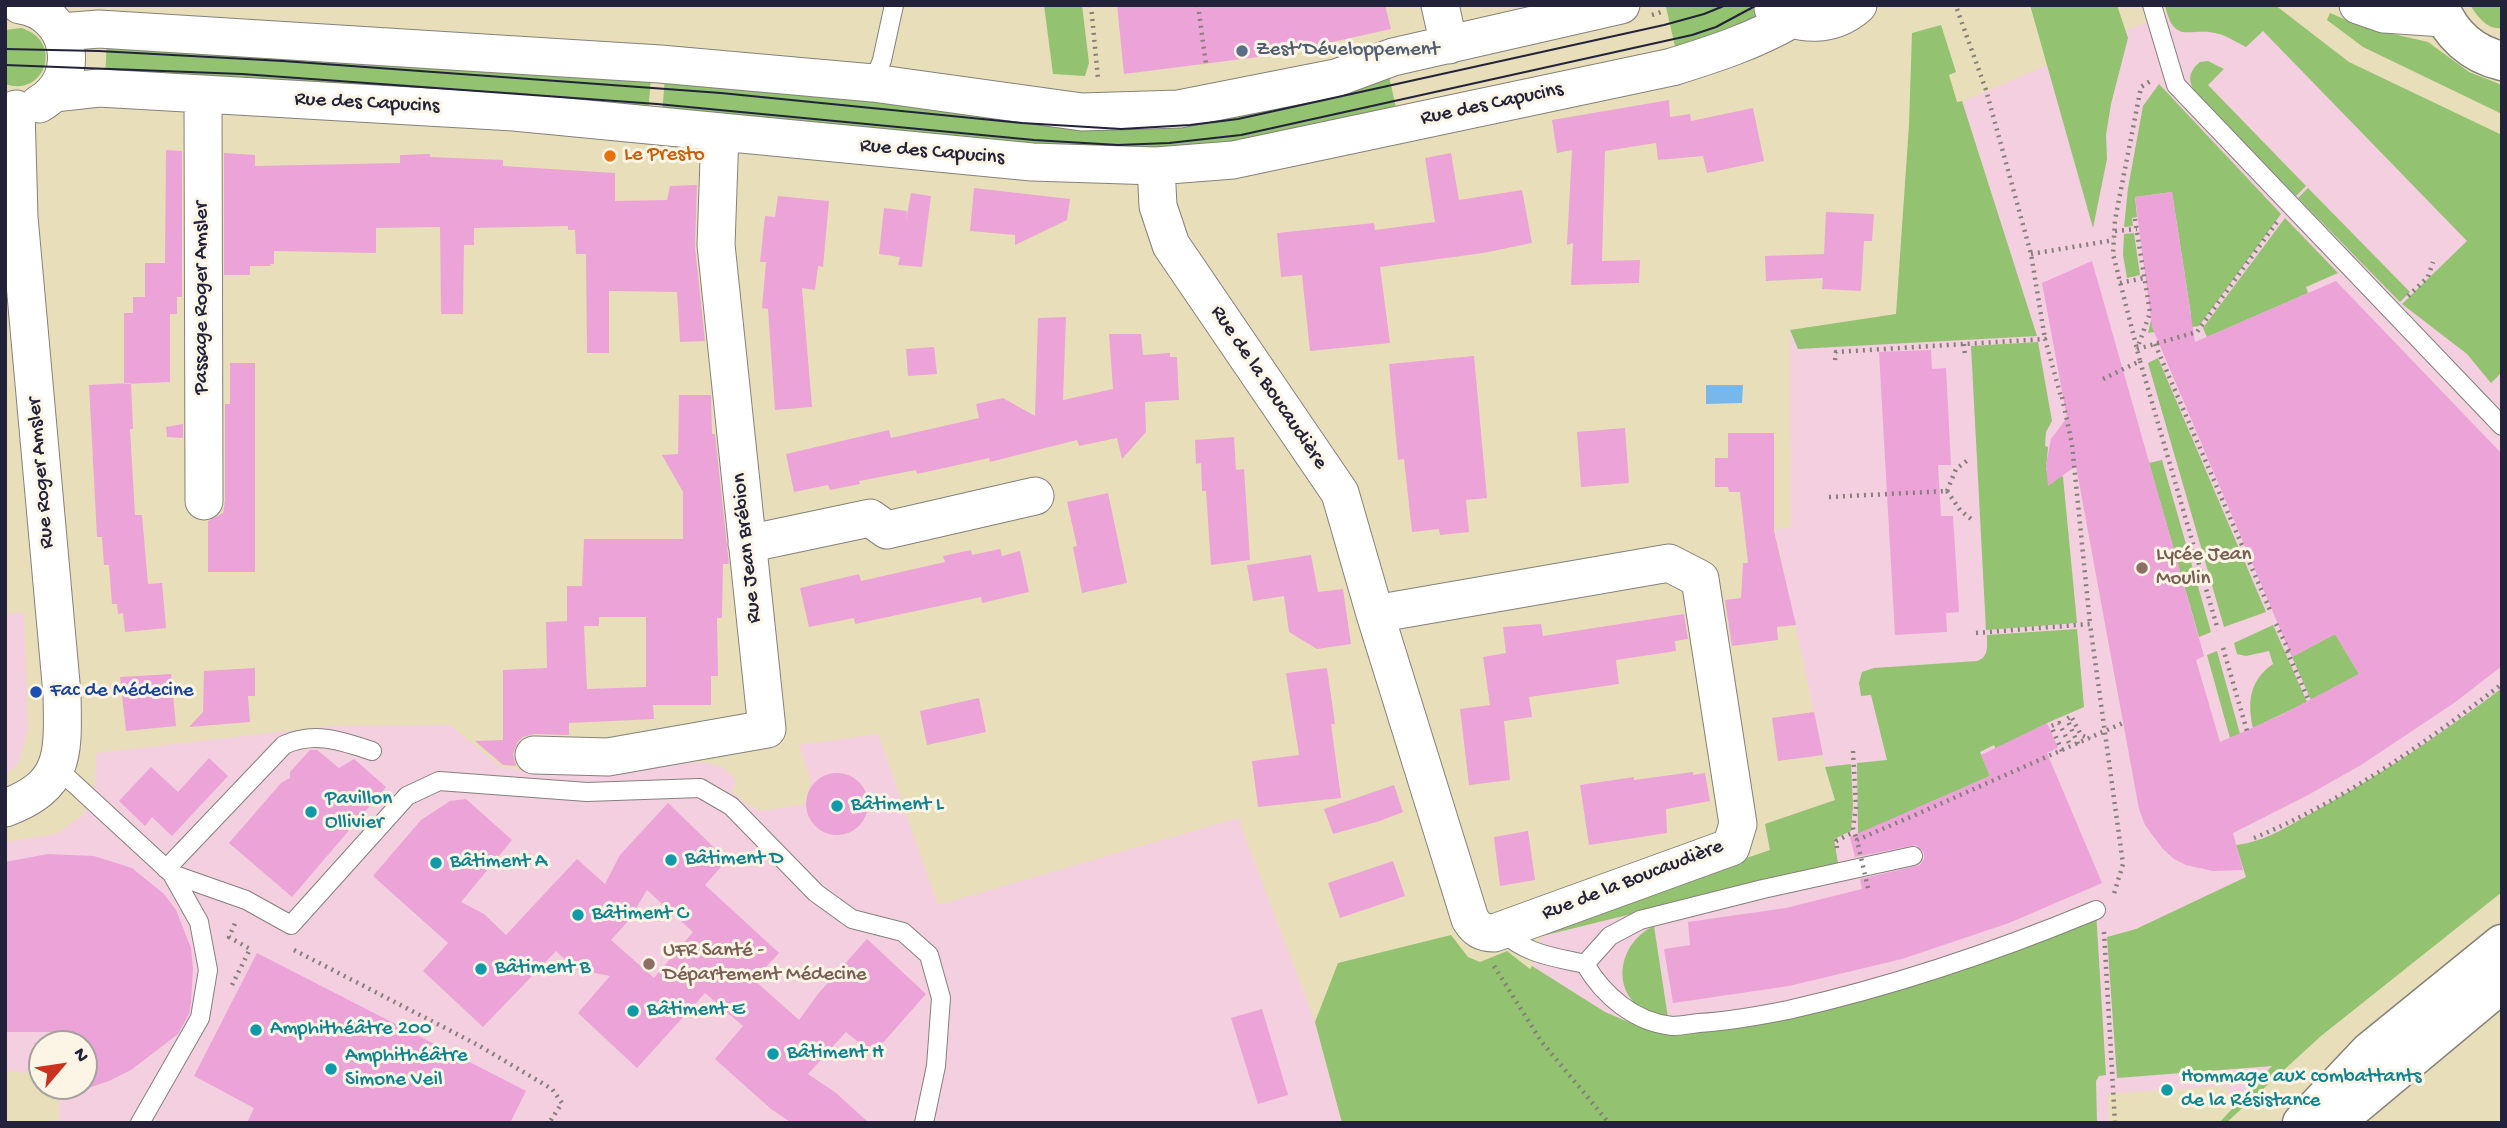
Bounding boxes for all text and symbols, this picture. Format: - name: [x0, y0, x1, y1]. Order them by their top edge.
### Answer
- place label: Zest’Développement: [1256, 38, 1439, 64]
- marker: Zest’Développement: [1234, 43, 1250, 59]
- street label: Rue des Capucins: [1418, 78, 1566, 132]
- street label: Rue des Capucins: [294, 88, 440, 120]
- street label: Rue des Capucins: [859, 134, 1005, 172]
- place label: Le Presto: [624, 143, 705, 169]
- marker: Le Presto: [602, 148, 618, 164]
- street label: Passage Roger Amsler: [190, 201, 216, 395]
- street label: Rue de la Boucaudière: [1204, 301, 1332, 475]
- street label: Rue Roger Amsler: [23, 396, 61, 550]
- street label: Rue Jean Brébion: [728, 472, 768, 624]
- place label: Lycée Jean Moulin: [2156, 543, 2251, 593]
- marker: Lycée Jean Moulin: [2134, 560, 2150, 576]
- place label: Fac de Médecine: [50, 679, 194, 705]
- marker: Fac de Médecine: [28, 684, 44, 700]
- place label: Pavillon Ollivier: [325, 787, 392, 837]
- place label: Bâtiment L: [851, 793, 943, 819]
- marker: Bâtiment L: [829, 798, 845, 814]
- marker: Pavillon Ollivier: [303, 804, 319, 820]
- street label: Rue de la Boucaudière: [1539, 835, 1727, 927]
- place label: Bâtiment D: [685, 847, 783, 873]
- place label: Bâtiment A: [450, 850, 547, 876]
- marker: Bâtiment D: [663, 852, 679, 868]
- marker: Bâtiment A: [428, 855, 444, 871]
- place label: Bâtiment C: [592, 902, 688, 928]
- marker: Bâtiment C: [570, 907, 586, 923]
- place label: UFR Santé - Département Médecine: [663, 939, 867, 989]
- place label: Bâtiment B: [495, 956, 591, 982]
- marker: UFR Santé - Département Médecine: [641, 956, 657, 972]
- marker: Bâtiment B: [473, 961, 489, 977]
- place label: Bâtiment E: [647, 998, 745, 1024]
- marker: Bâtiment E: [625, 1003, 641, 1019]
- place label: Amphithéâtre 200: [270, 1017, 432, 1043]
- marker: Amphithéâtre 200: [248, 1022, 264, 1038]
- north arrow: [28, 1030, 98, 1100]
- place label: Bâtiment H: [787, 1041, 884, 1067]
- place label: Amphithéâtre Simone Veil: [345, 1044, 468, 1094]
- text: N: [67, 1045, 93, 1067]
- marker: Bâtiment H: [765, 1046, 781, 1062]
- marker: Amphithéâtre Simone Veil: [323, 1061, 339, 1077]
- place label: Hommage aux combattants de la Résistance: [2181, 1065, 2421, 1115]
- marker: Hommage aux combattants de la Résistance: [2159, 1082, 2175, 1098]

